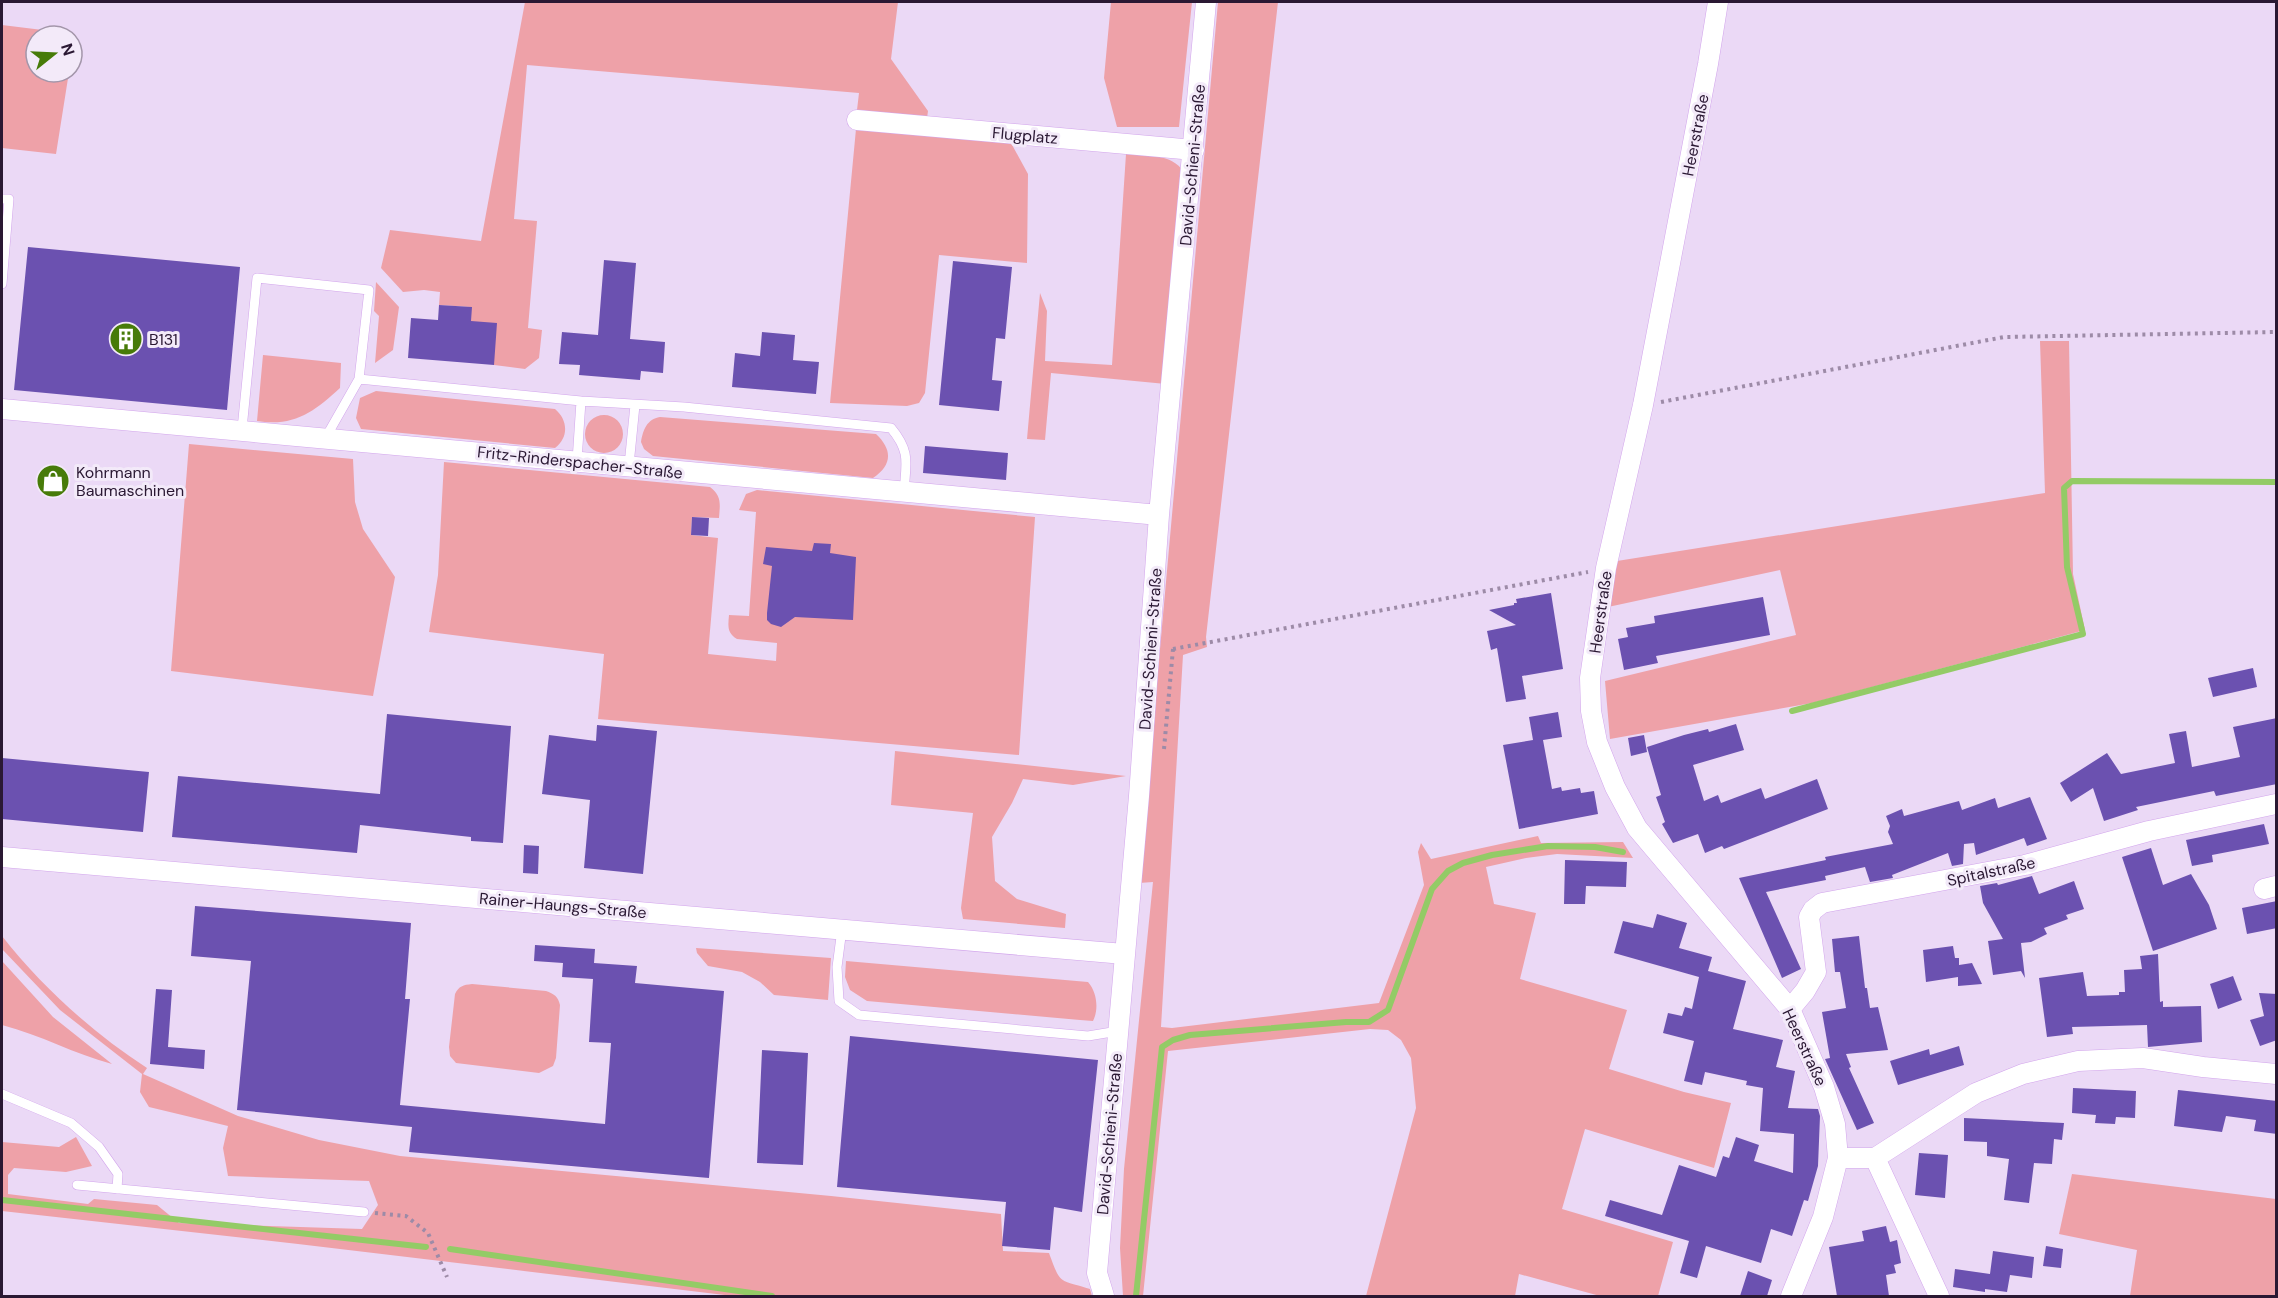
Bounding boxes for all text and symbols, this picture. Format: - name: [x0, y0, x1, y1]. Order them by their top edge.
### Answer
- north arrow: [24, 24, 84, 84]
- text: N: [56, 41, 80, 58]
- street label: David-Schieni-Straße: [1175, 83, 1210, 247]
- street label: Heerstraße: [1677, 92, 1714, 178]
- street label: Flugplatz: [991, 122, 1059, 149]
- building icon: B131: [108, 321, 144, 357]
- place label: B131: [149, 329, 178, 350]
- street label: Fritz-Rinderspacher-Straße: [476, 441, 684, 484]
- place label: Kohrmann Baumaschinen: [76, 462, 184, 501]
- shop icon: Kohrmann Baumaschinen: [35, 463, 71, 499]
- street label: David-Schieni-Straße: [1134, 567, 1167, 731]
- street label: Heerstraße: [1584, 570, 1617, 655]
- street label: Spitalstraße: [1945, 852, 2037, 891]
- street label: Rainer-Haungs-Straße: [478, 888, 647, 923]
- street label: Heerstraße: [1777, 1005, 1832, 1089]
- street label: David-Schieni-Straße: [1092, 1052, 1127, 1216]

